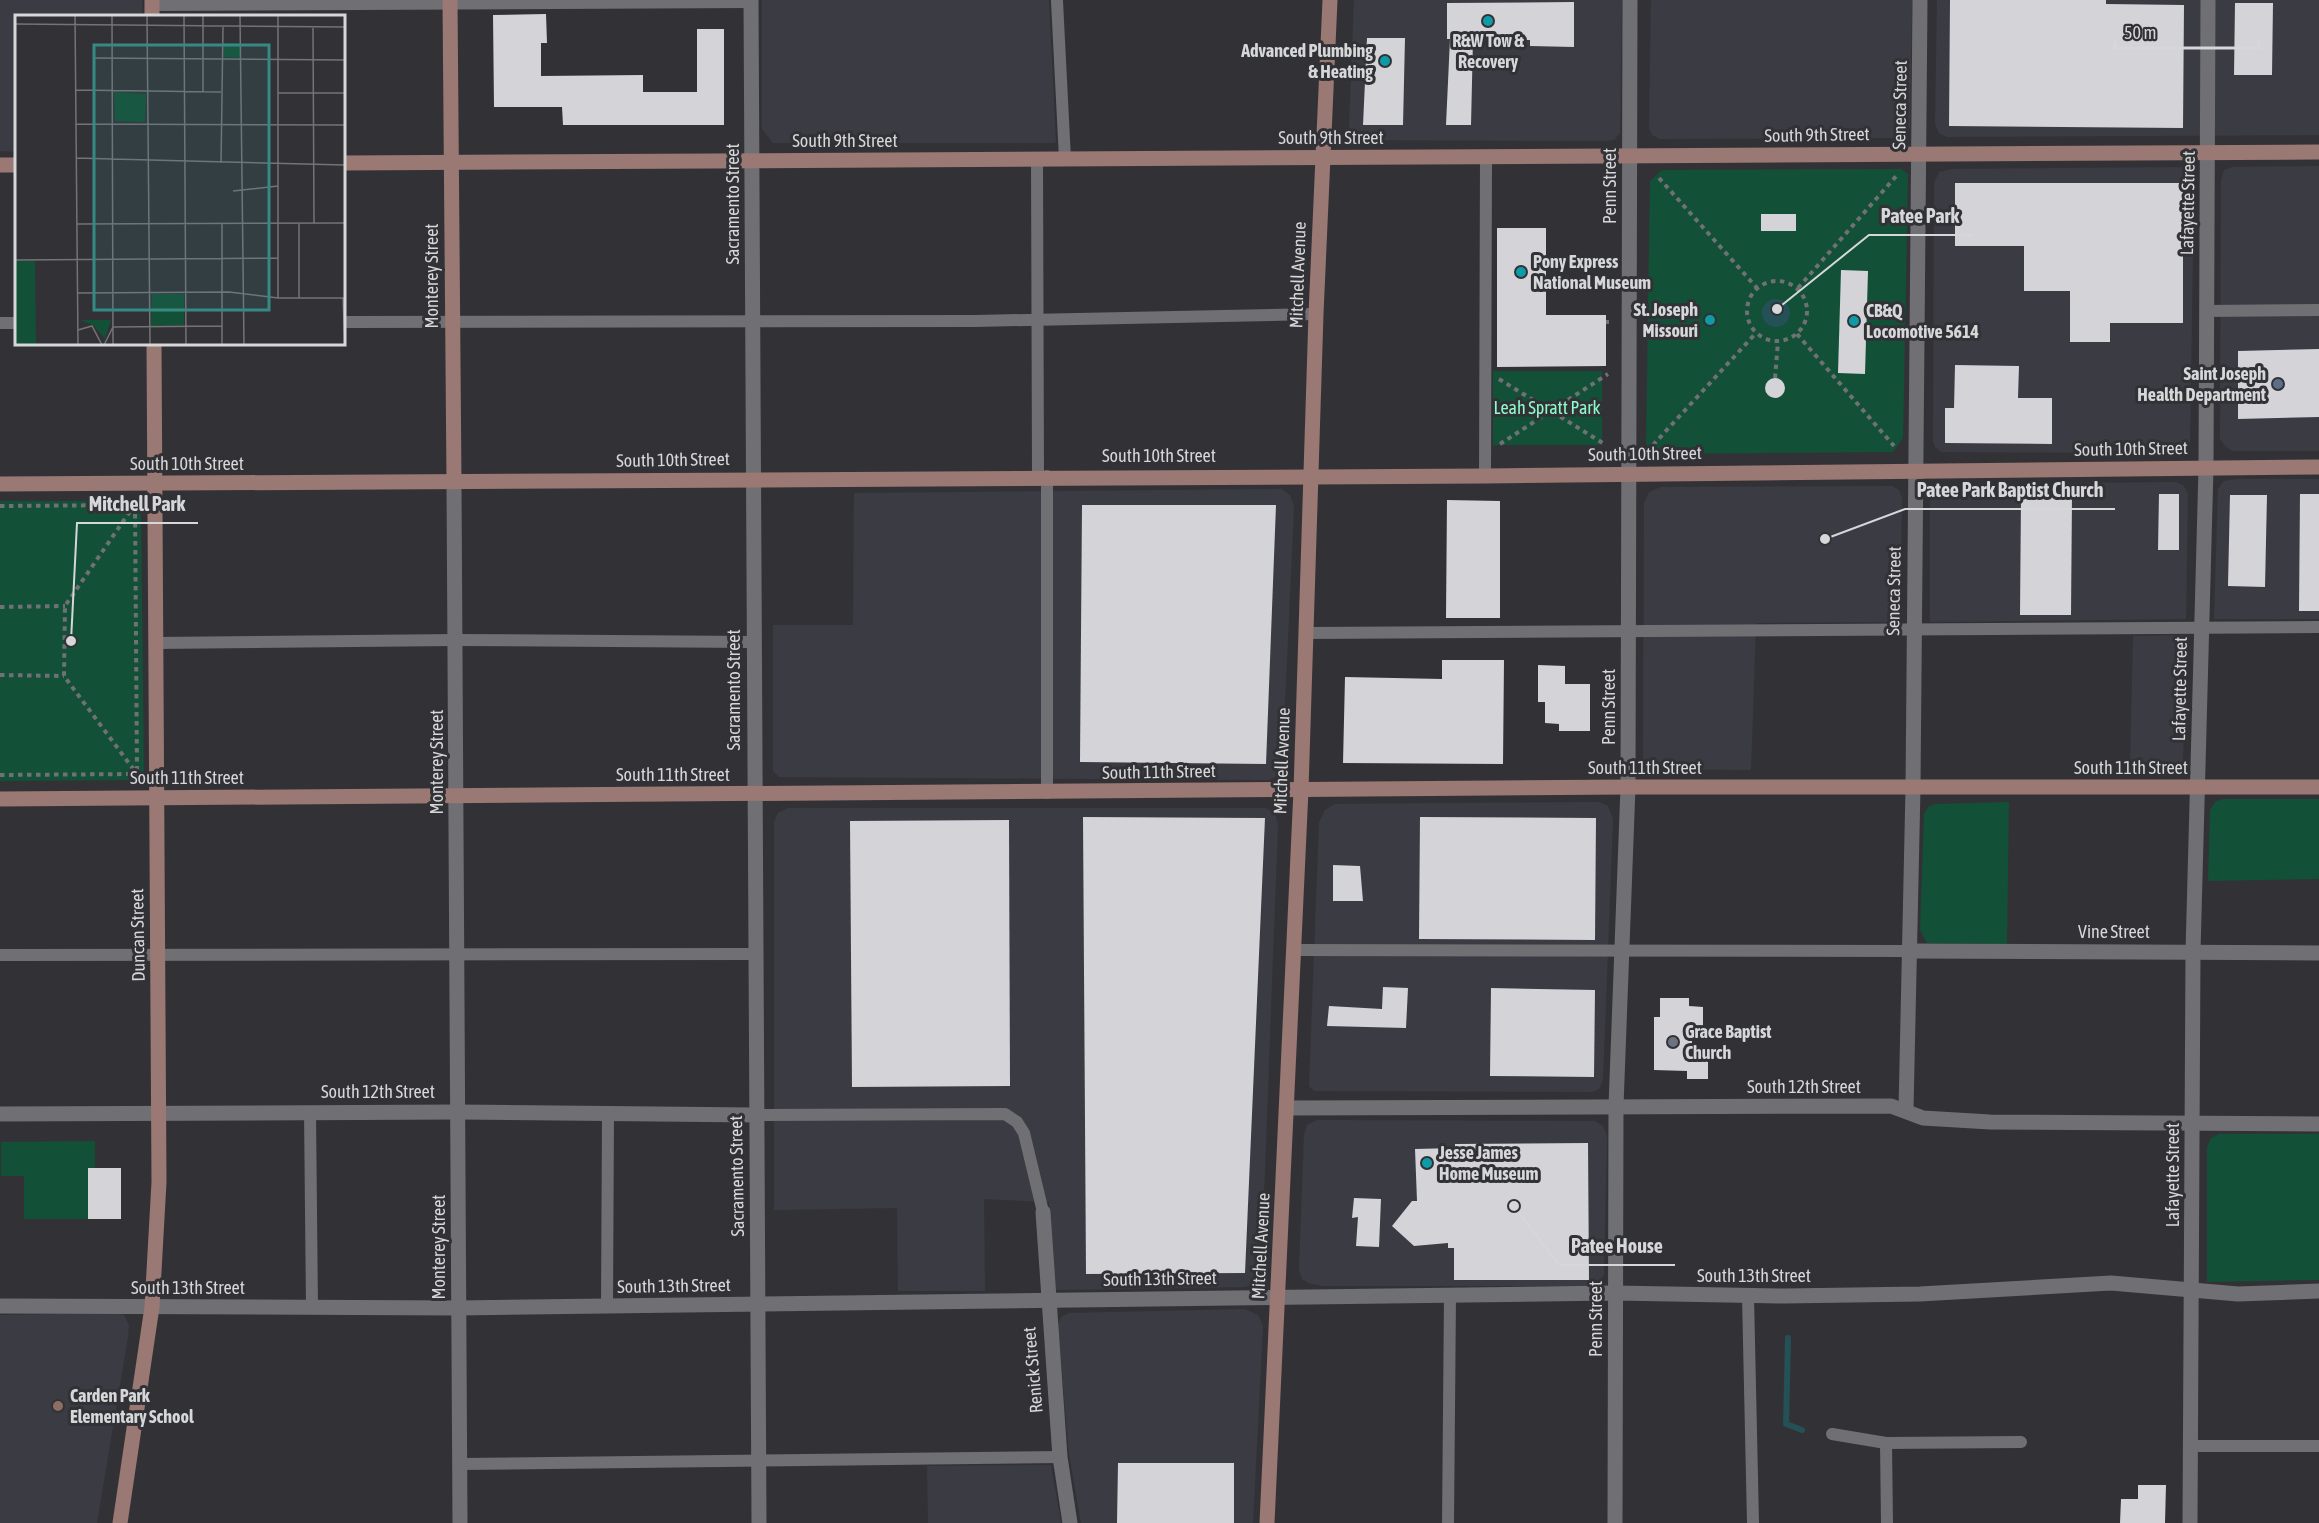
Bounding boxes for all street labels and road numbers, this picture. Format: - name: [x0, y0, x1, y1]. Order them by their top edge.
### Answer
- street label: Seneca Street: [1888, 60, 1911, 150]
- street label: South 9th Street: [1764, 123, 1870, 146]
- street label: South 9th Street: [1278, 127, 1384, 148]
- street label: South 9th Street: [792, 130, 898, 151]
- street label: Sacramento Street: [722, 143, 743, 265]
- street label: Penn Street: [1599, 148, 1620, 224]
- street label: Lafayette Street: [2176, 151, 2199, 255]
- street label: Mitchell Avenue: [1285, 221, 1310, 329]
- street label: Monterey Street: [421, 223, 442, 329]
- street label: South 10th Street: [2074, 437, 2188, 460]
- street label: South 10th Street: [1588, 442, 1702, 465]
- street label: South 10th Street: [1102, 445, 1216, 466]
- street label: South 10th Street: [616, 448, 730, 471]
- street label: South 10th Street: [130, 453, 244, 474]
- street label: Seneca Street: [1882, 546, 1905, 636]
- street label: Sacramento Street: [723, 629, 744, 751]
- street label: Lafayette Street: [2168, 637, 2191, 741]
- street label: Penn Street: [1598, 669, 1619, 745]
- street label: Mitchell Avenue: [1269, 707, 1294, 815]
- street label: Monterey Street: [426, 709, 447, 815]
- street label: South 11th Street: [1588, 757, 1702, 778]
- street label: South 11th Street: [2074, 757, 2188, 778]
- street label: South 11th Street: [1102, 760, 1216, 783]
- street label: South 11th Street: [616, 764, 730, 785]
- street label: South 11th Street: [130, 767, 244, 788]
- street label: Duncan Street: [126, 888, 149, 982]
- street label: Vine Street: [2078, 921, 2150, 942]
- street label: South 12th Street: [1747, 1076, 1861, 1097]
- street label: South 12th Street: [321, 1081, 435, 1102]
- street label: Sacramento Street: [725, 1115, 748, 1237]
- street label: Lafayette Street: [2162, 1123, 2183, 1227]
- street label: Mitchell Avenue: [1247, 1192, 1274, 1300]
- street label: Monterey Street: [428, 1194, 449, 1300]
- street label: South 13th Street: [1697, 1265, 1811, 1286]
- street label: South 13th Street: [1103, 1267, 1217, 1290]
- street label: South 13th Street: [617, 1274, 731, 1297]
- street label: South 13th Street: [131, 1277, 245, 1298]
- street label: Penn Street: [1585, 1281, 1606, 1357]
- street label: Renick Street: [1018, 1326, 1047, 1414]

